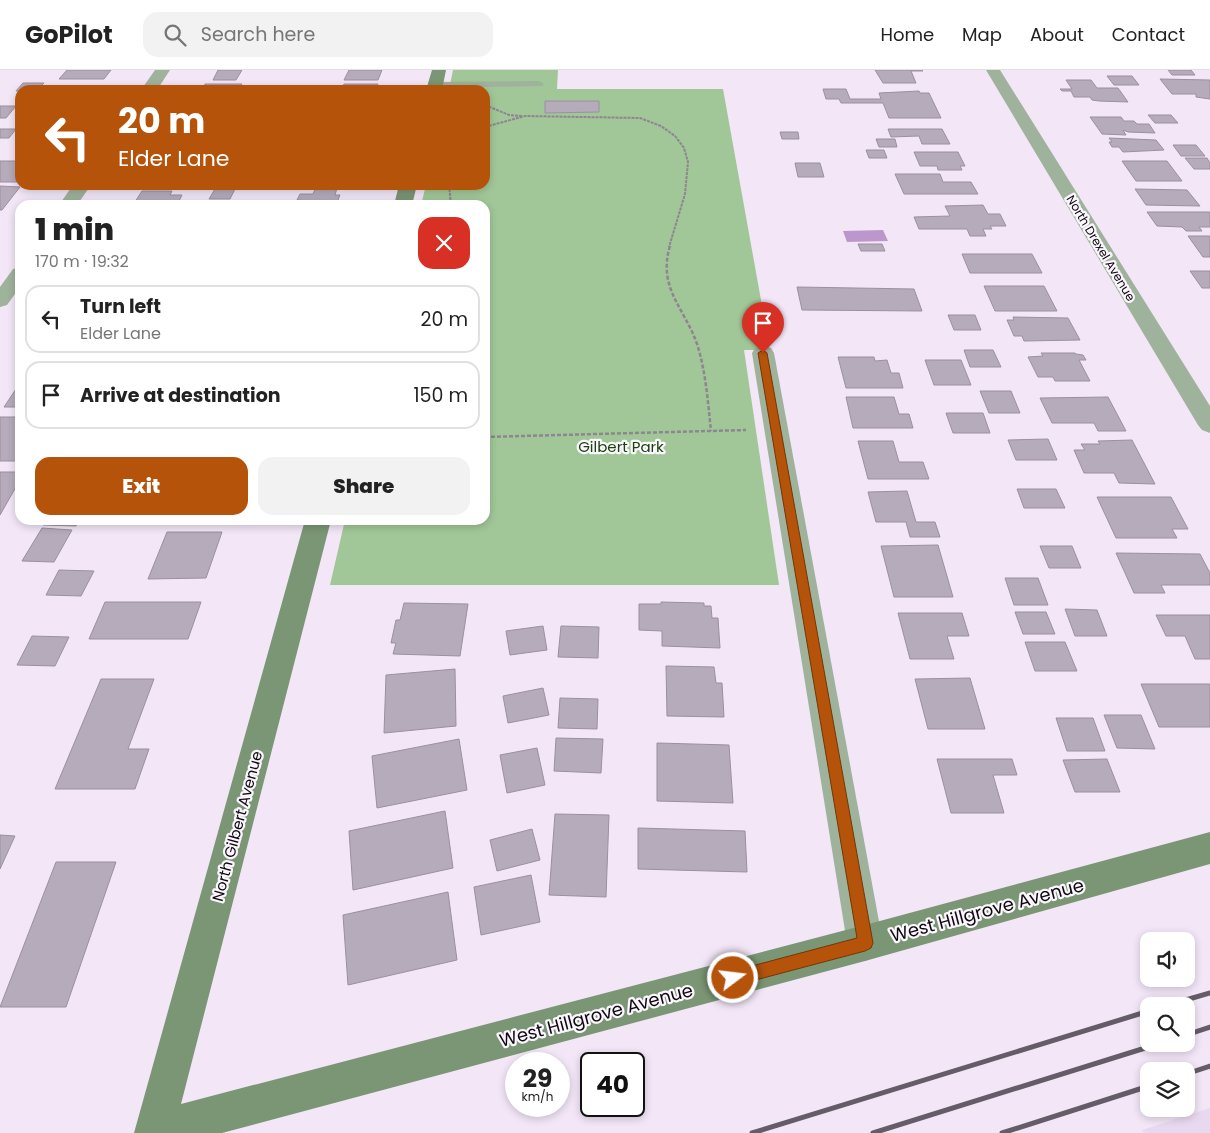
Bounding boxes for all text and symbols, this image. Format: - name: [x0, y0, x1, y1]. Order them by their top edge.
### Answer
- search box: [143, 12, 493, 57]
- text: GoPilot: [25, 18, 113, 51]
- icon: search: [161, 21, 189, 49]
- text: Search here: [201, 21, 315, 48]
- text: Home: [880, 22, 934, 47]
- text: Map: [962, 22, 1002, 47]
- text: About: [1030, 22, 1084, 47]
- text: Contact: [1112, 22, 1185, 47]
- text: 20 m: [118, 96, 205, 145]
- icon: left: [35, 105, 100, 170]
- text: Elder Lane: [118, 143, 229, 174]
- street label: North Drexel Avenue: [1063, 192, 1139, 304]
- text: 1 min: [35, 208, 114, 251]
- button: close: [418, 217, 470, 269]
- text: 170 m · 19:32: [35, 250, 129, 273]
- text: Turn left: [80, 293, 161, 320]
- pin: [742, 302, 784, 353]
- icon: left: [37, 305, 65, 333]
- text: 20 m: [420, 306, 468, 333]
- icon: arrive: [749, 309, 777, 337]
- text: Elder Lane: [80, 322, 161, 345]
- icon: arrive: [37, 381, 65, 409]
- text: Arrive at destination: [80, 382, 281, 409]
- text: 150 m: [413, 382, 468, 409]
- park label: Gilbert Park: [578, 436, 664, 457]
- button: Exit: [35, 457, 248, 515]
- button: Share: [258, 457, 470, 515]
- street label: North Gilbert Avenue: [207, 749, 267, 903]
- street label: West Hillgrove Avenue: [888, 872, 1086, 948]
- map controls: [1140, 932, 1195, 1117]
- button: sound: [1140, 932, 1195, 987]
- position arrow: [706, 951, 758, 1003]
- street label: West Hillgrove Avenue: [497, 977, 695, 1053]
- button: search: [1140, 997, 1195, 1052]
- speed limit sign: 40: [580, 1052, 645, 1117]
- text: 29: [523, 1061, 552, 1096]
- button: layers: [1140, 1062, 1195, 1117]
- text: km/h: [522, 1088, 553, 1105]

